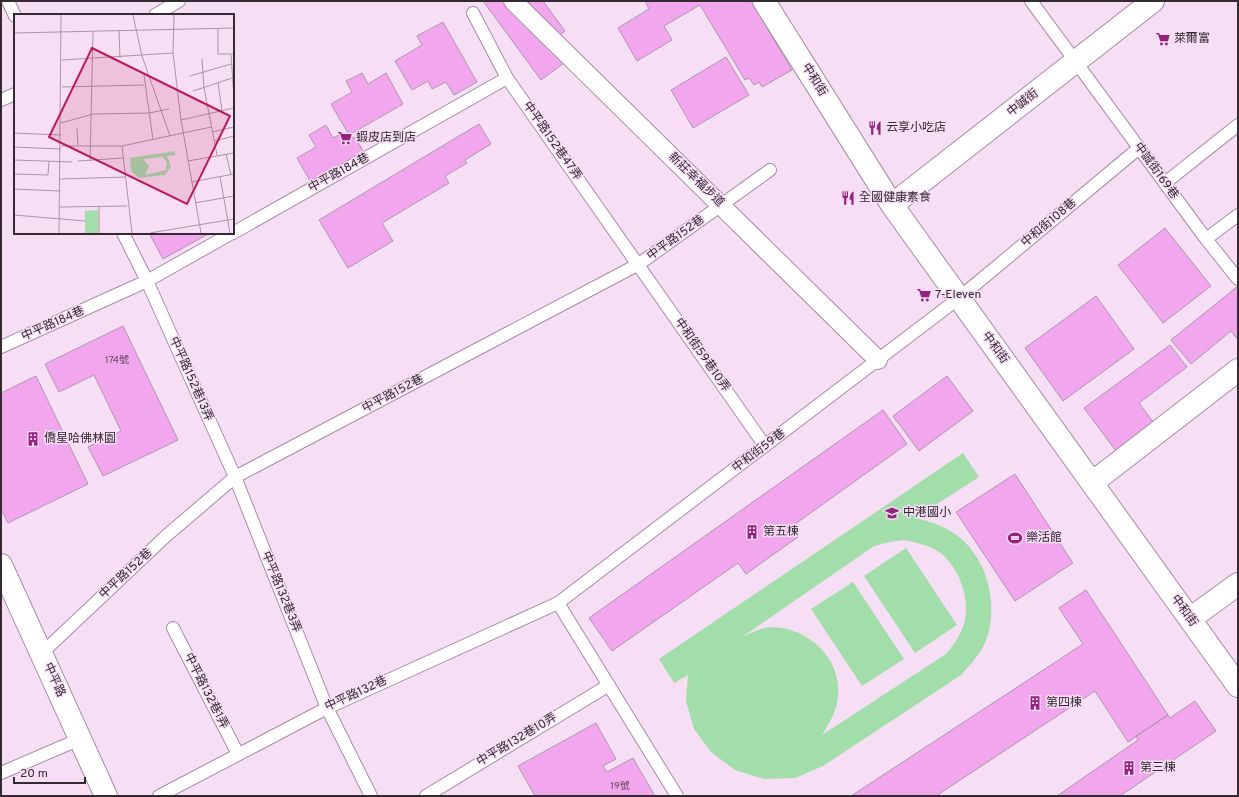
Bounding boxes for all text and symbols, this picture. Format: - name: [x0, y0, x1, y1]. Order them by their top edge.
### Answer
- inset map: [14, 14, 234, 234]
- supermarket icon: 萊爾富: [1155, 31, 1171, 47]
- place label: 萊爾富: [1174, 31, 1210, 47]
- street label: 中和街: [798, 60, 830, 100]
- street label: 中誠街: [1004, 86, 1042, 120]
- street label: 中平路152巷47弄: [519, 98, 585, 184]
- restaurant icon: 云享小吃店: [867, 120, 883, 136]
- place label: 云享小吃店: [886, 120, 946, 136]
- supermarket icon: 蝦皮店到店: [337, 130, 353, 146]
- place label: 蝦皮店到店: [356, 130, 416, 146]
- street label: 中誠街169巷: [1130, 139, 1182, 203]
- street label: 新莊幸福步道: [665, 149, 727, 211]
- street label: 中平路184巷: [306, 150, 372, 196]
- restaurant icon: 全國健康素食: [840, 190, 856, 206]
- place label: 全國健康素食: [859, 190, 931, 206]
- street label: 中和街108巷: [1018, 195, 1080, 251]
- street label: 中平路152巷: [644, 212, 708, 264]
- supermarket icon: 7-Eleven: [916, 287, 932, 303]
- place label: 7-Eleven: [935, 287, 981, 303]
- street label: 中平路184巷: [19, 303, 87, 345]
- street label: 中和街59巷10弄: [671, 315, 733, 395]
- street label: 中和街: [978, 329, 1012, 367]
- street label: 中平路152巷13弄: [165, 334, 217, 424]
- house number: 174號: [105, 354, 129, 367]
- street label: 中平路152巷: [360, 371, 426, 417]
- street label: 中和街59巷: [729, 426, 789, 476]
- building icon: 僑星哈佛林園: [25, 431, 41, 447]
- place label: 僑星哈佛林園: [44, 431, 116, 447]
- school or university icon: 中港國小: [884, 505, 900, 521]
- place label: 中港國小: [903, 505, 951, 521]
- building icon: 第五棟: [744, 524, 760, 540]
- place label: 第五棟: [763, 524, 799, 540]
- sports icon: 樂活館: [1007, 530, 1023, 546]
- place label: 樂活館: [1026, 530, 1062, 546]
- street label: 中平路152巷: [96, 545, 156, 603]
- street label: 中平路132巷3弄: [257, 549, 305, 635]
- street label: 中和街: [1167, 592, 1201, 630]
- street label: 中平路132巷1弄: [180, 650, 232, 732]
- street label: 中平路: [39, 660, 69, 700]
- street label: 中平路132巷: [322, 673, 390, 715]
- building icon: 第四棟: [1027, 695, 1043, 711]
- place label: 第四棟: [1046, 695, 1082, 711]
- street label: 中平路132巷10弄: [474, 710, 560, 770]
- scale bar: [14, 759, 85, 785]
- building icon: 第三棟: [1121, 760, 1137, 776]
- place label: 第三棟: [1140, 760, 1176, 776]
- text: 20 m: [20, 766, 48, 782]
- house number: 19號: [610, 780, 630, 793]

